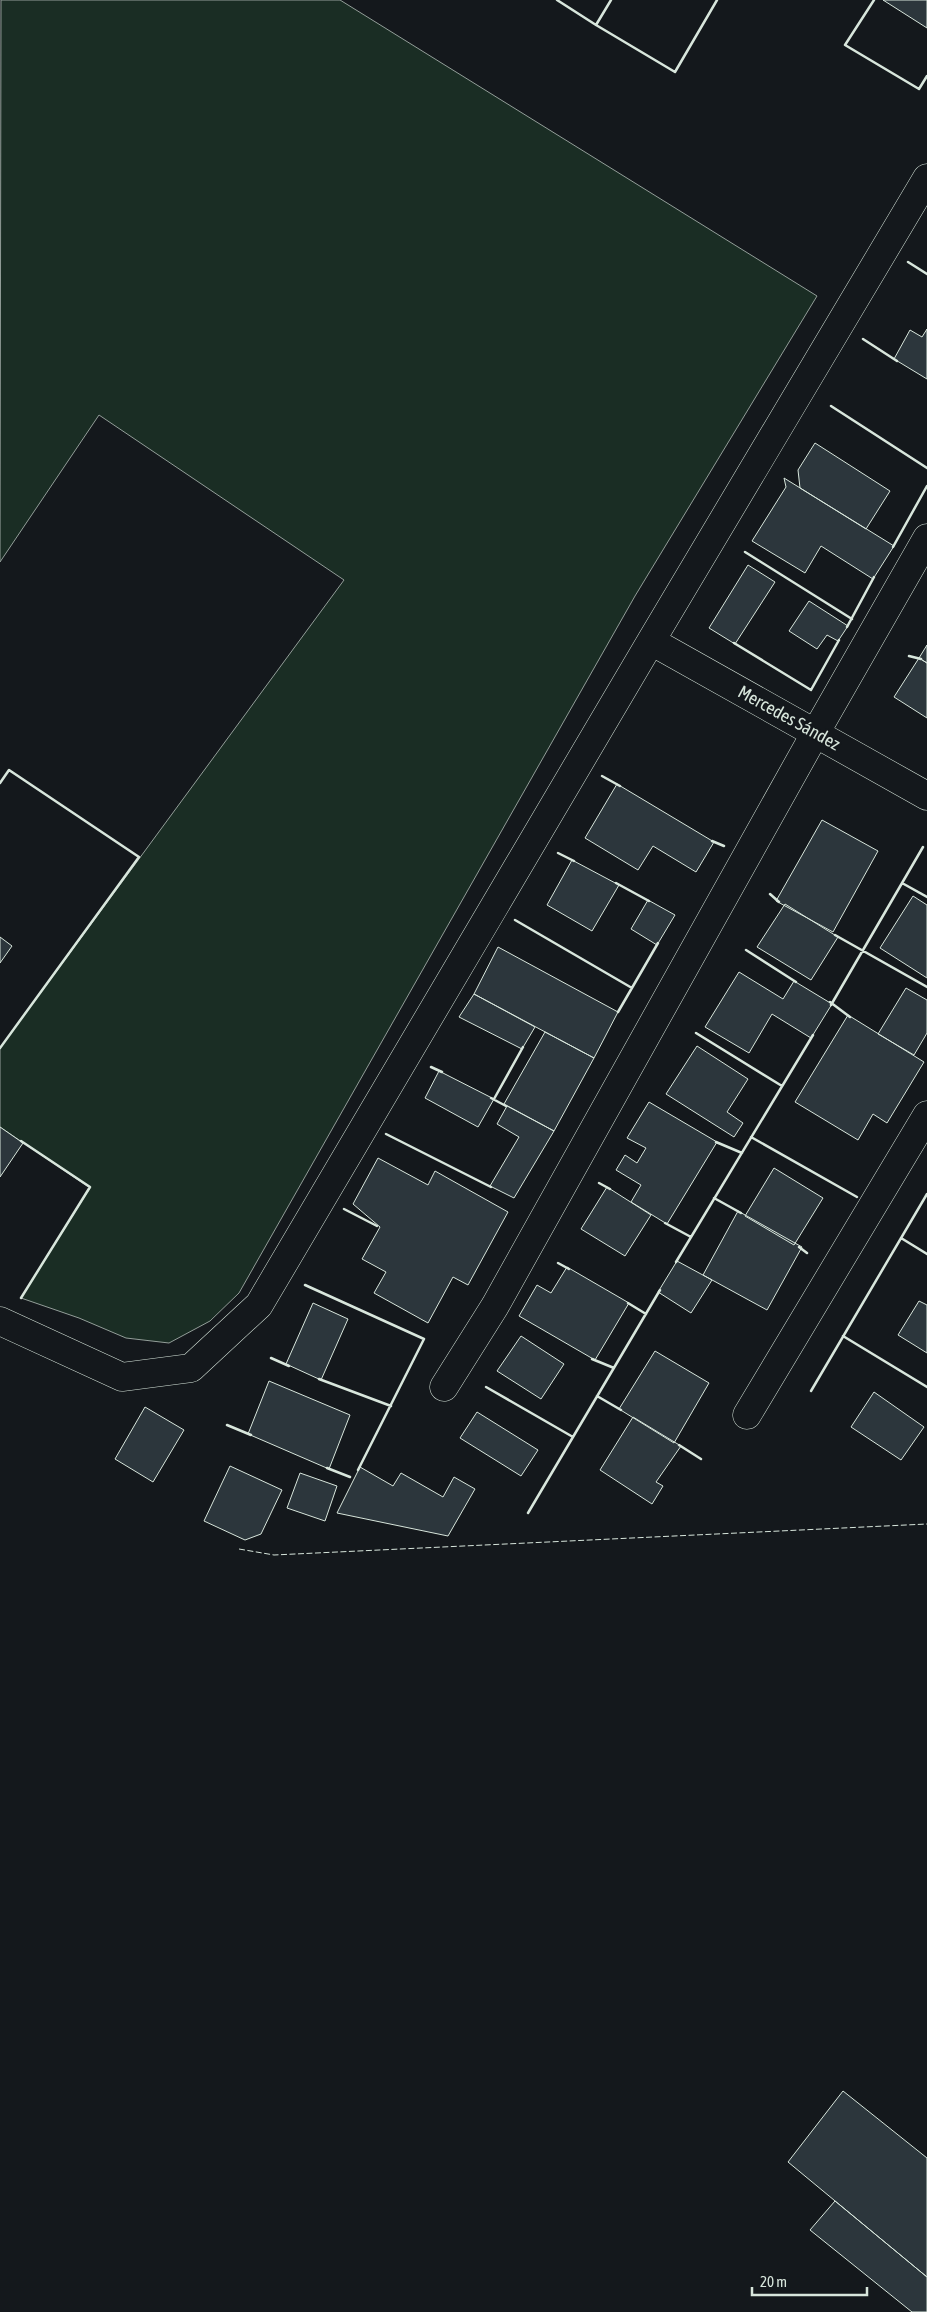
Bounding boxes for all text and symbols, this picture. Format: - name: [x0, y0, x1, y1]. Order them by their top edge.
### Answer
- street label: Mercedes Sández: [734, 681, 844, 755]
- scale bar: [752, 2264, 867, 2296]
- text: 20 m: [760, 2273, 787, 2290]

